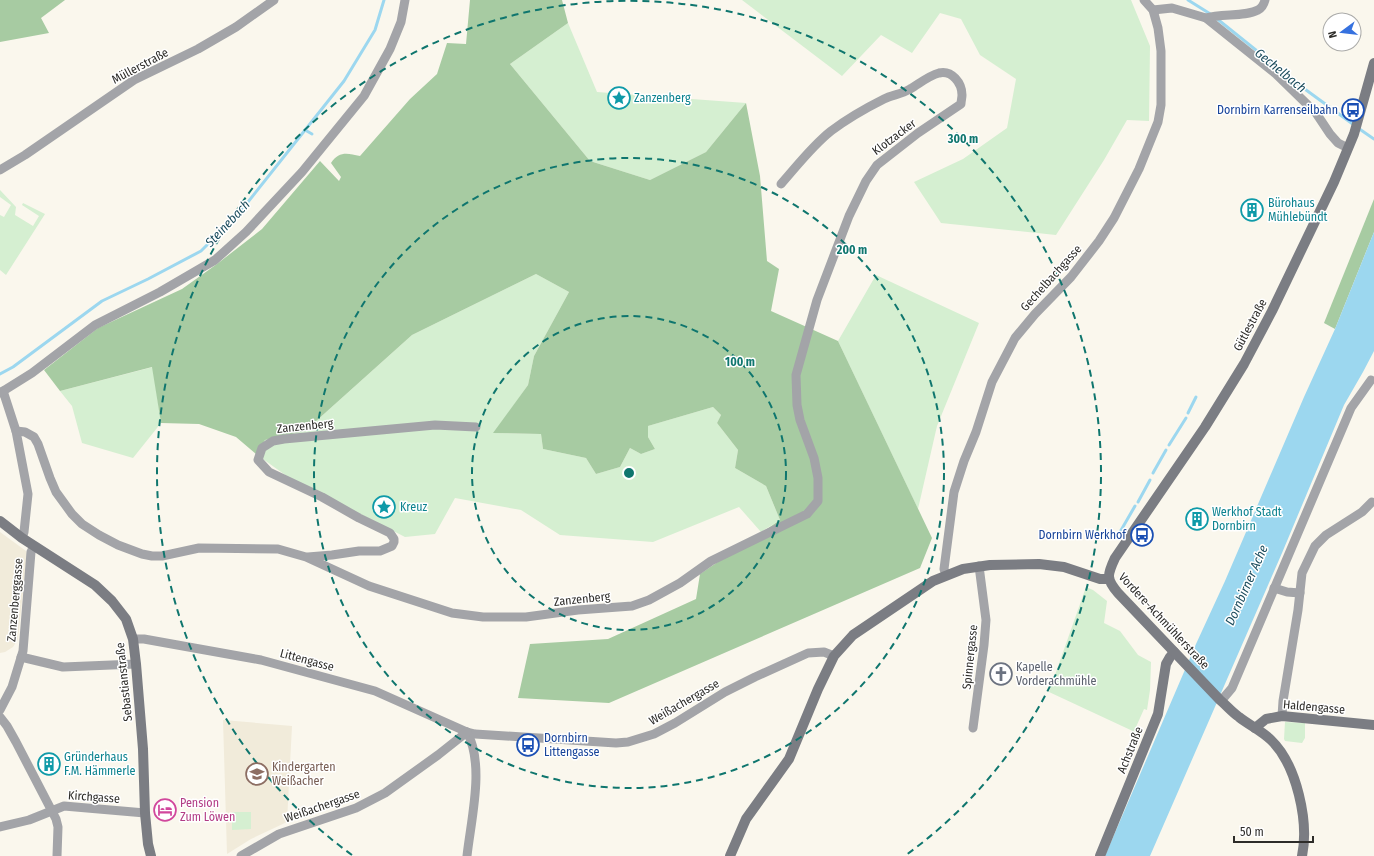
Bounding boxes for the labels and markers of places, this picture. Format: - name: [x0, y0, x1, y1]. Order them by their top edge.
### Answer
- place icon: Zanzenberg: [606, 85, 632, 111]
- place label: Zanzenberg: [634, 91, 691, 105]
- bus stop icon: Dornbirn Karrenseilbahn: [1340, 97, 1366, 123]
- place label: Dornbirn Karrenseilbahn: [1217, 103, 1338, 117]
- place label: Bürohaus Mühlebündt: [1268, 196, 1328, 224]
- building icon: Bürohaus Mühlebündt: [1239, 197, 1265, 223]
- centre of rings: [622, 466, 636, 480]
- place icon: Kreuz: [371, 494, 397, 520]
- place label: Kreuz: [400, 500, 427, 514]
- place label: Werkhof Stadt Dornbirn: [1212, 505, 1282, 533]
- building icon: Werkhof Stadt Dornbirn: [1184, 506, 1210, 532]
- bus stop icon: Dornbirn Werkhof: [1129, 522, 1155, 548]
- place label: Dornbirn Werkhof: [1039, 528, 1127, 542]
- place label: Kapelle Vorderachmühle: [1016, 660, 1096, 688]
- church icon: Kapelle Vorderachmühle: [988, 661, 1014, 687]
- place label: Dornbirn Littengasse: [544, 731, 600, 759]
- bus stop icon: Dornbirn Littengasse: [515, 732, 541, 758]
- place label: Gründerhaus F.M. Hämmerle: [64, 750, 136, 778]
- building icon: Gründerhaus F.M. Hämmerle: [36, 751, 62, 777]
- place label: Kindergarten Weißacher: [272, 760, 336, 788]
- school or university icon: Kindergarten Weißacher: [244, 761, 270, 787]
- place label: Pension Zum Löwen: [180, 796, 235, 824]
- hotel icon: Pension Zum Löwen: [152, 797, 178, 823]

